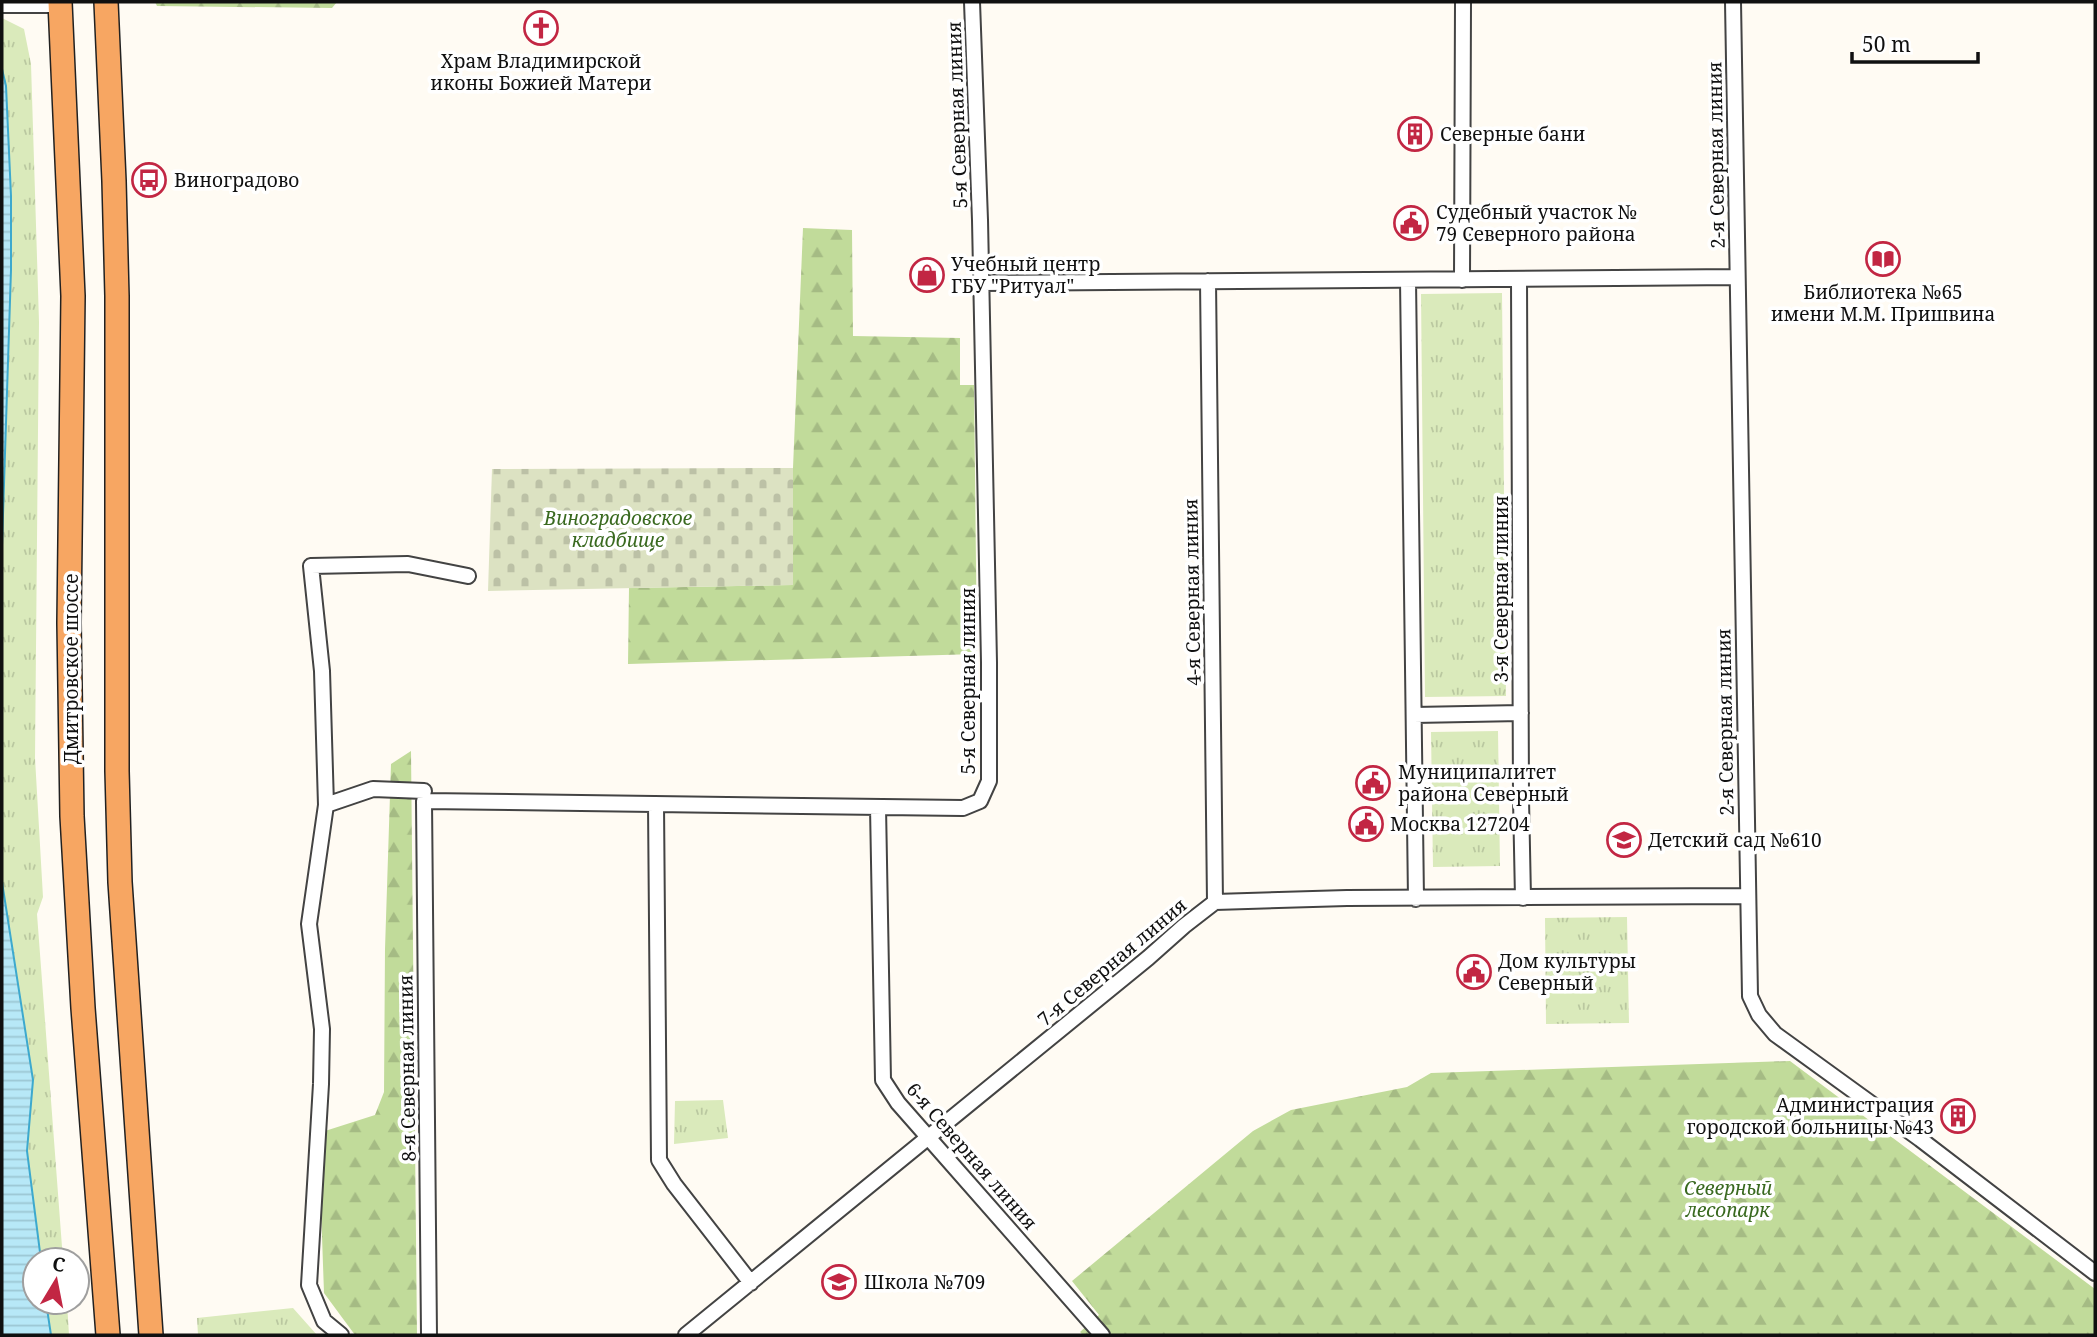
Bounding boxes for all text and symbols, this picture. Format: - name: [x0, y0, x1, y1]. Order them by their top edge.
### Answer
- church icon: Храм Владимирской иконы Божией Матери: [522, 9, 560, 47]
- street label: 5-я Северная линия: [941, 21, 973, 209]
- scale bar: [1852, 21, 1978, 65]
- text: 50 m: [1862, 30, 1911, 58]
- place label: Храм Владимирской иконы Божией Матери: [430, 48, 652, 96]
- street label: 2-я Северная линия: [1701, 61, 1731, 249]
- building icon: Северные бани: [1396, 115, 1434, 153]
- place label: Северные бани: [1440, 121, 1586, 147]
- bus stop icon: Виноградово: [130, 161, 168, 199]
- place label: Виноградово: [174, 167, 299, 193]
- place label: Судебный участок № 79 Северного района: [1436, 199, 1637, 247]
- public building icon: Судебный участок № 79 Северного района: [1392, 204, 1430, 242]
- library icon: Библиотека №65 имени М.М. Пришвина: [1864, 240, 1902, 278]
- place label: Учебный центр ГБУ "Ритуал": [951, 251, 1100, 299]
- shop icon: Учебный центр ГБУ "Ритуал": [908, 256, 946, 294]
- place label: Библиотека №65 имени М.М. Пришвина: [1771, 279, 1995, 327]
- street label: 3-я Северная линия: [1488, 495, 1514, 683]
- street label: 4-я Северная линия: [1177, 498, 1207, 686]
- park label: Виноградовское кладбище: [543, 505, 693, 553]
- street label: Дмитровское шоссе: [58, 574, 84, 764]
- street label: 5-я Северная линия: [955, 587, 981, 775]
- street label: 2-я Северная линия: [1710, 628, 1740, 816]
- place label: Муниципалитет района Северный: [1398, 759, 1569, 807]
- public building icon: Муниципалитет района Северный: [1354, 764, 1392, 802]
- public building icon: Москва 127204: [1347, 805, 1385, 843]
- place label: Москва 127204: [1390, 811, 1530, 837]
- school or university icon: Детский сад №610: [1605, 821, 1643, 859]
- place label: Детский сад №610: [1648, 827, 1822, 853]
- street label: 7-я Северная линия: [1032, 892, 1192, 1032]
- place label: Дом культуры Северный: [1498, 948, 1636, 996]
- public building icon: Дом культуры Северный: [1455, 953, 1493, 991]
- street label: 8-я Северная линия: [392, 974, 422, 1162]
- street label: 6-я Северная линия: [901, 1077, 1043, 1235]
- place label: Администрация городской больницы №43: [1687, 1092, 1934, 1140]
- building icon: Администрация городской больницы №43: [1939, 1097, 1977, 1135]
- park label: Северный лесопарк: [1684, 1175, 1772, 1223]
- north arrow: [21, 1246, 91, 1316]
- text: С: [51, 1250, 67, 1278]
- school or university icon: Школа №709: [820, 1263, 858, 1301]
- place label: Школа №709: [864, 1269, 985, 1295]

